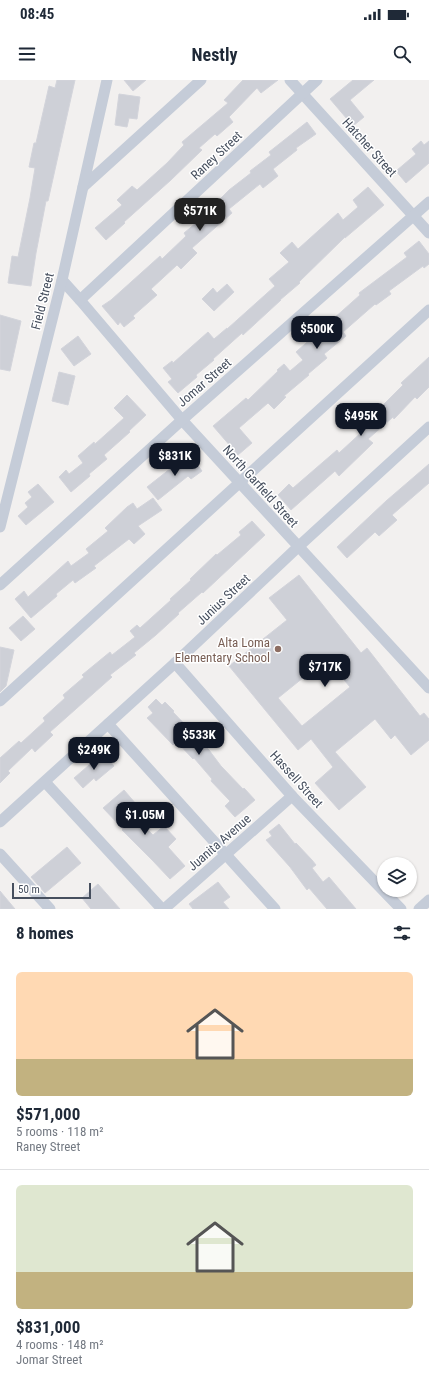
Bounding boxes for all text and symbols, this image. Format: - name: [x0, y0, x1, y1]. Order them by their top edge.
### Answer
- text: 08:45: [20, 5, 54, 23]
- icon: menu: [16, 43, 38, 65]
- icon: search: [391, 43, 413, 65]
- text: Nestly: [192, 44, 237, 65]
- street label: Hatcher Street: [339, 115, 400, 180]
- street label: Raney Street: [188, 128, 245, 183]
- pin: $571K: [172, 198, 228, 232]
- text: $571K: [183, 203, 217, 218]
- street label: Field Street: [28, 271, 57, 331]
- pin: $500K: [289, 316, 345, 350]
- text: $500K: [300, 321, 334, 336]
- street label: Jomar Street: [174, 355, 234, 410]
- pin: $495K: [333, 403, 389, 437]
- text: $495K: [344, 408, 378, 423]
- street label: North Garfield Street: [220, 442, 301, 531]
- pin: $831K: [147, 443, 203, 477]
- text: $831K: [158, 448, 192, 463]
- street label: Junius Street: [194, 571, 253, 628]
- place label: Alta Loma Elementary School: [175, 635, 270, 665]
- marker: Alta Loma Elementary School: [273, 644, 283, 654]
- pin: $717K: [297, 654, 353, 688]
- text: $717K: [308, 659, 342, 674]
- pin: $533K: [171, 722, 227, 756]
- text: $533K: [182, 727, 216, 742]
- pin: $249K: [66, 737, 122, 771]
- text: $249K: [77, 742, 111, 757]
- street label: Hassell Street: [267, 748, 326, 811]
- pin: $1.05M: [112, 802, 178, 836]
- text: $1.05M: [125, 807, 165, 822]
- street label: Juanita Avenue: [185, 811, 254, 874]
- map controls: [377, 857, 417, 897]
- button: layers: [377, 857, 417, 897]
- scale bar: [12, 881, 91, 900]
- text: 50 m: [18, 883, 40, 896]
- icon: filters: [391, 922, 413, 944]
- text: 8 homes: [16, 923, 74, 943]
- icon: home: [179, 998, 251, 1070]
- text: $571,000: [16, 1104, 80, 1124]
- text: 5 rooms · 118 m²: [16, 1124, 103, 1139]
- text: Raney Street: [16, 1139, 80, 1154]
- icon: home: [179, 1211, 251, 1283]
- text: $831,000: [16, 1317, 80, 1337]
- text: 4 rooms · 148 m²: [16, 1337, 103, 1352]
- text: Jomar Street: [16, 1352, 82, 1367]

